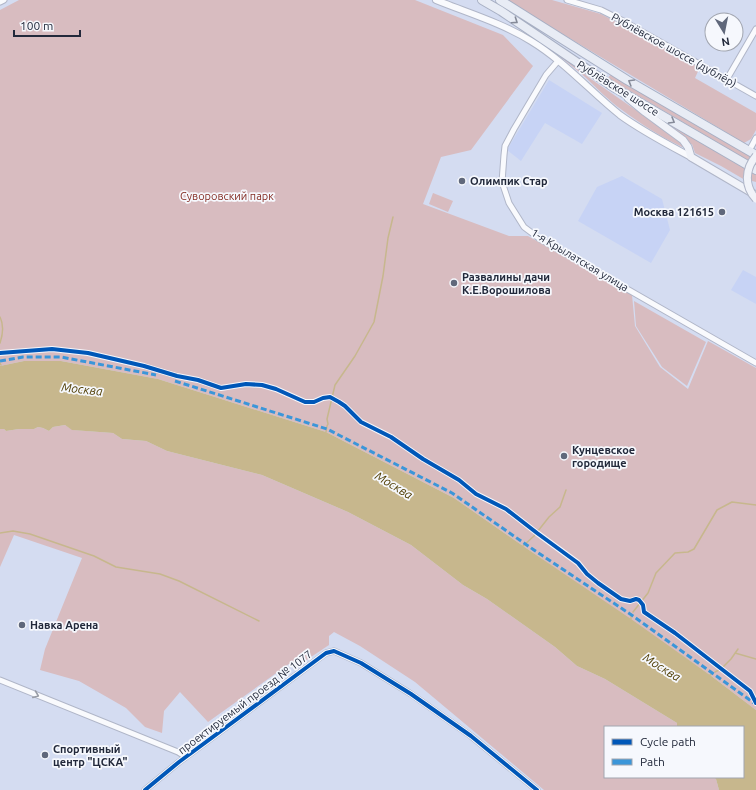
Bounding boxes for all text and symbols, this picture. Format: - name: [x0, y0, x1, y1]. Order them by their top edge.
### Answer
- street label: Рублёвское шоссе (дублёр): [609, 10, 739, 90]
- scale bar: [14, 12, 80, 38]
- north arrow: [704, 12, 744, 52]
- one-way arrow: [511, 16, 518, 23]
- text: 100 m: [20, 19, 53, 32]
- text: N: [721, 35, 731, 48]
- street label: Рублёвское шоссе: [575, 57, 661, 119]
- one-way arrow: [628, 80, 635, 87]
- one-way arrow: [668, 117, 675, 124]
- place label: Олимпик Стар: [470, 175, 548, 187]
- marker: Олимпик Стар: [457, 176, 467, 186]
- park label: Суворовский парк: [180, 190, 274, 202]
- place label: Москва 121615: [634, 206, 714, 218]
- marker: Москва 121615: [717, 207, 727, 217]
- street label: 1-я Крылатская улица: [529, 226, 631, 294]
- place label: Развалины дачи К.Е.Ворошилова: [462, 271, 551, 296]
- marker: Развалины дачи К.Е.Ворошилова: [449, 278, 459, 288]
- water label: Москва: [61, 380, 104, 398]
- place label: Кунцевское городище: [572, 444, 635, 469]
- marker: Кунцевское городище: [559, 451, 569, 461]
- water label: Москва: [373, 469, 416, 501]
- place label: Навка Арена: [30, 619, 98, 631]
- marker: Навка Арена: [17, 620, 27, 630]
- street label: проектируемый проезд № 1077: [176, 648, 314, 756]
- water label: Москва: [641, 651, 683, 684]
- one-way arrow: [32, 690, 40, 698]
- legend: [604, 726, 744, 778]
- text: Cycle path: [640, 735, 696, 748]
- place label: Спортивный центр "ЦСКА": [53, 743, 127, 768]
- marker: Спортивный центр "ЦСКА": [40, 750, 50, 760]
- text: Path: [640, 755, 665, 768]

